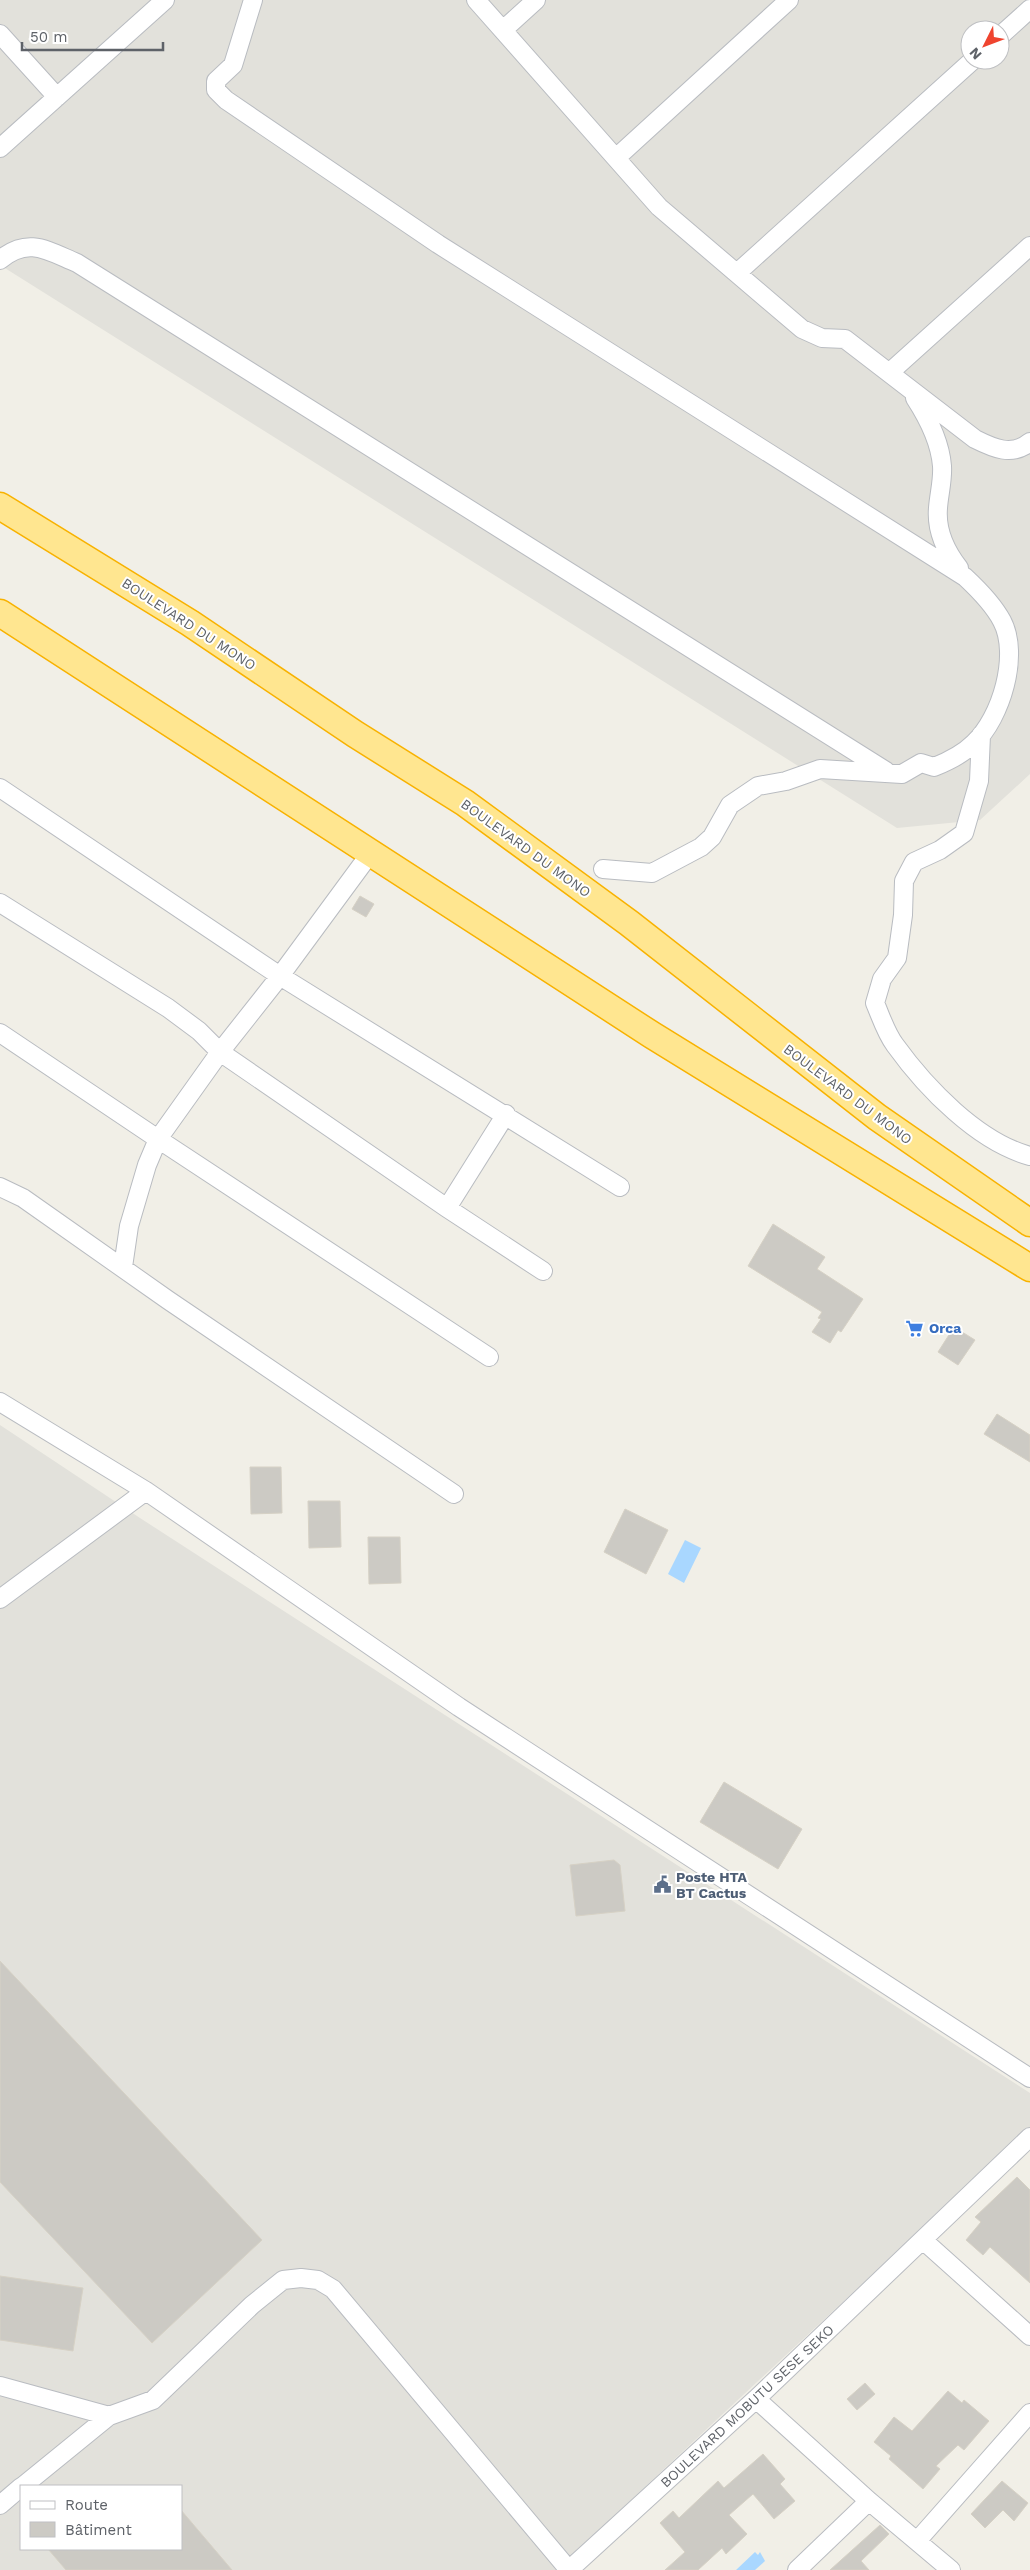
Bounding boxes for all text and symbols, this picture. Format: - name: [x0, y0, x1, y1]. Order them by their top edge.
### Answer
- scale bar: [22, 20, 164, 52]
- north arrow: [960, 20, 1010, 70]
- text: 50 m: [30, 28, 67, 46]
- text: N: [966, 44, 985, 63]
- street label: BOULEVARD DU MONO: [119, 575, 259, 673]
- street label: BOULEVARD DU MONO: [458, 796, 594, 900]
- street label: BOULEVARD DU MONO: [781, 1041, 915, 1147]
- supermarket icon: Orca: [905, 1318, 925, 1338]
- place label: Orca: [929, 1320, 962, 1336]
- place label: Poste HTA BT Cactus: [676, 1869, 748, 1901]
- public building icon: Poste HTA BT Cactus: [652, 1875, 672, 1895]
- street label: BOULEVARD MOBUTU SESE SEKO: [657, 2321, 837, 2491]
- legend: [20, 2485, 182, 2550]
- text: Route: [65, 2496, 108, 2514]
- text: Bâtiment: [65, 2521, 132, 2539]

